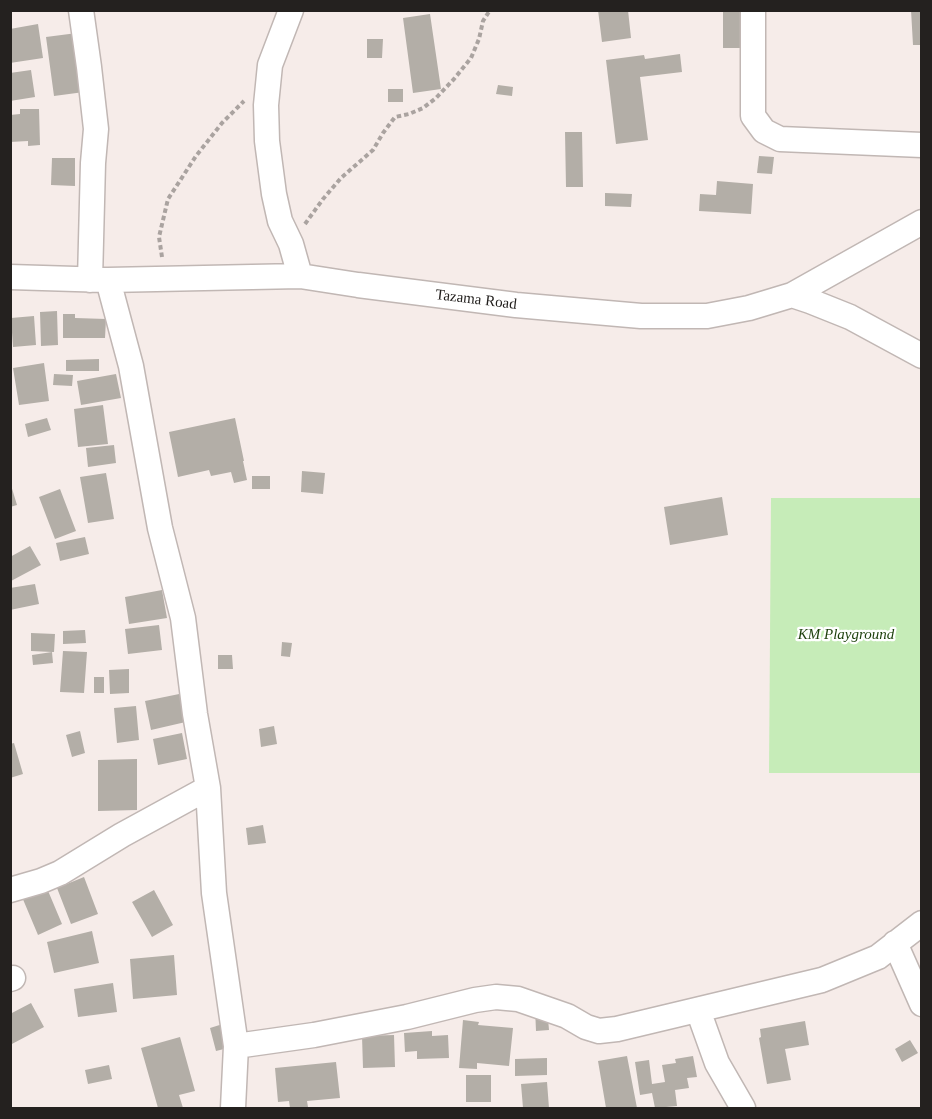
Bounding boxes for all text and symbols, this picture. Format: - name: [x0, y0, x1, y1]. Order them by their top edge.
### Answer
- street label: Tazama Road: [434, 286, 518, 314]
- park label: KM Playground: [798, 626, 894, 644]

